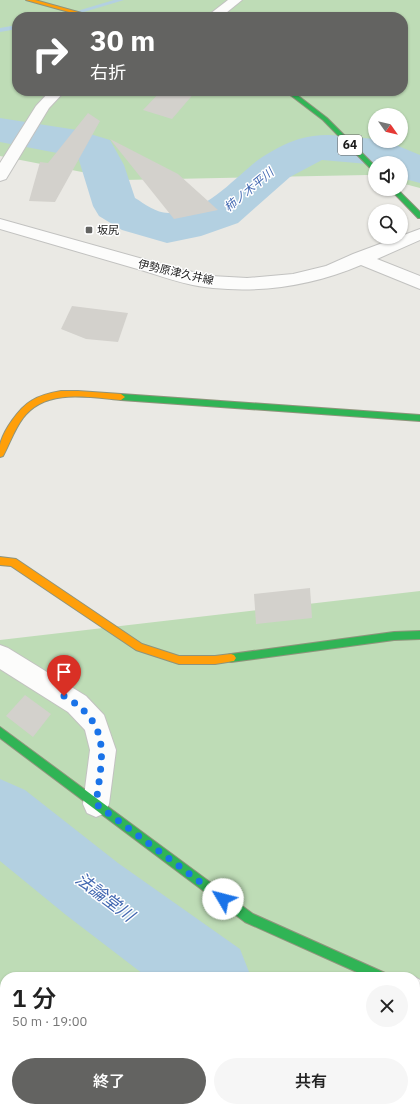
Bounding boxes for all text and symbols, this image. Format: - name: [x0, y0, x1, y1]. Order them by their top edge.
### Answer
- text: 30 m: [90, 22, 155, 59]
- icon: right: [24, 28, 76, 80]
- text: 右折: [90, 61, 126, 84]
- north arrow: [368, 108, 408, 148]
- map controls: [368, 108, 408, 244]
- road number: 64: [338, 135, 362, 155]
- button: sound: [368, 156, 408, 196]
- water label: 柿ノ木平川: [221, 163, 278, 215]
- button: search: [368, 204, 408, 244]
- place label: 坂尻: [97, 223, 119, 237]
- marker: 坂尻: [84, 225, 94, 235]
- street label: 伊勢原津久井線: [137, 257, 215, 287]
- pin: [47, 655, 81, 696]
- icon: arrive: [53, 661, 75, 683]
- water label: 法論堂川: [71, 868, 140, 927]
- position arrow: [202, 878, 244, 920]
- text: 1 分: [12, 982, 56, 1014]
- button: close: [366, 985, 408, 1027]
- text: 50 m · 19:00: [12, 1013, 87, 1030]
- button: 終了: [12, 1058, 206, 1104]
- button: 共有: [214, 1058, 408, 1104]

